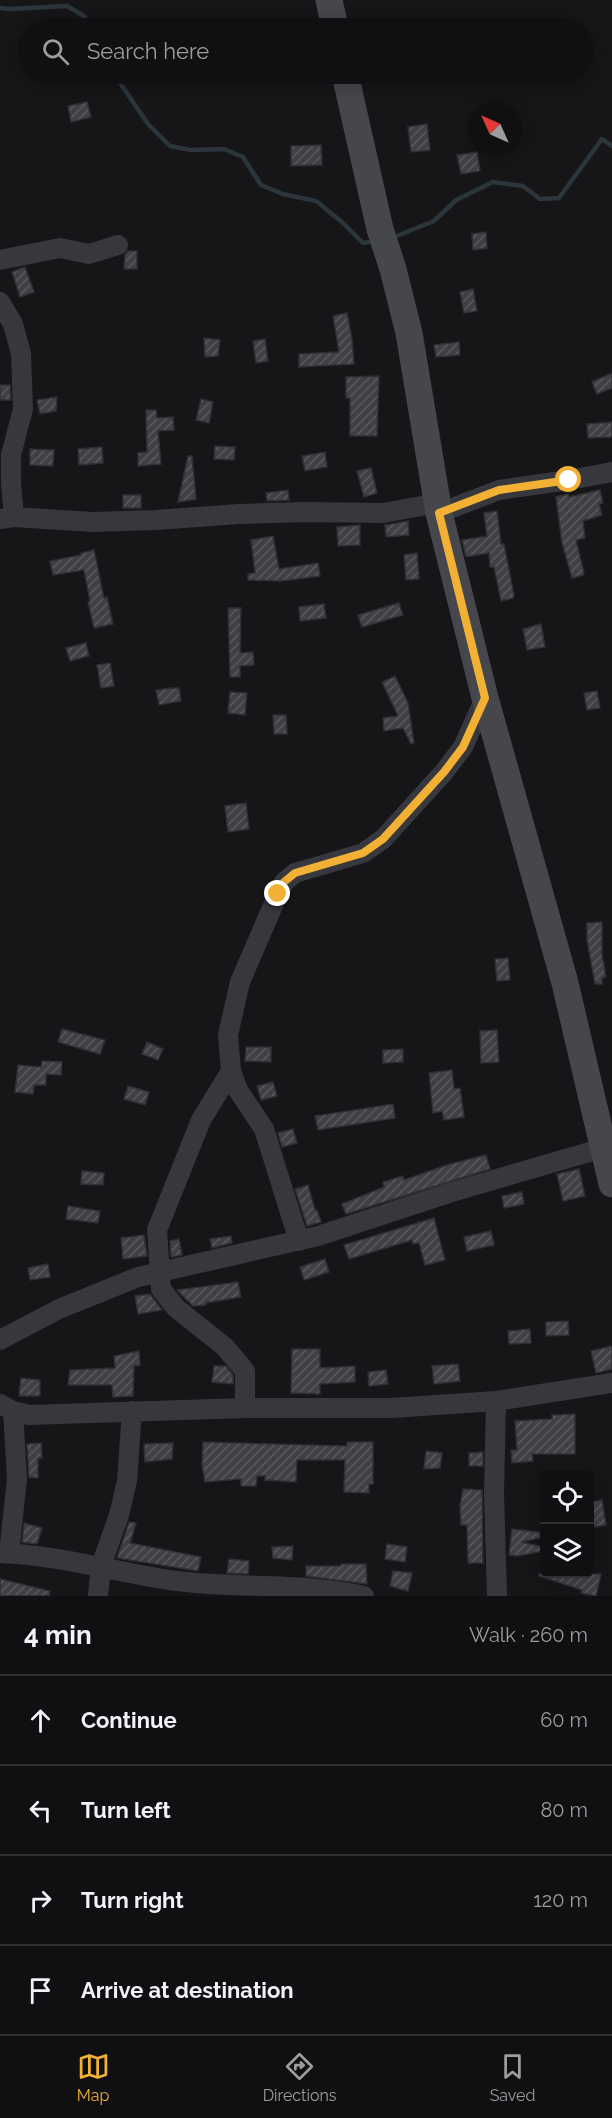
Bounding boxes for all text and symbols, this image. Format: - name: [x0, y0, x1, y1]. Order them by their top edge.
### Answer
- search box: [18, 18, 594, 84]
- icon: search: [39, 35, 72, 68]
- text: Search here: [87, 38, 209, 64]
- north arrow: [468, 102, 522, 156]
- route start: [555, 466, 581, 492]
- route end: [264, 880, 290, 906]
- map controls: [540, 1470, 594, 1578]
- button: locate: [540, 1470, 594, 1524]
- button: layers: [540, 1524, 594, 1578]
- text: 4 min: [24, 1620, 92, 1650]
- text: Walk · 260 m: [469, 1623, 588, 1647]
- icon: ahead: [24, 1704, 57, 1737]
- text: Continue: [81, 1707, 177, 1733]
- text: 60 m: [540, 1708, 588, 1732]
- icon: left: [24, 1794, 57, 1827]
- text: Turn left: [81, 1797, 171, 1823]
- text: 80 m: [540, 1798, 588, 1822]
- icon: right: [24, 1884, 57, 1917]
- text: Turn right: [81, 1887, 184, 1913]
- text: 120 m: [533, 1888, 588, 1912]
- icon: arrive: [24, 1974, 57, 2007]
- text: Arrive at destination: [81, 1977, 294, 2003]
- tab: Map: [77, 2050, 110, 2105]
- tab: Directions: [263, 2050, 337, 2105]
- tab: Saved: [490, 2050, 535, 2105]

